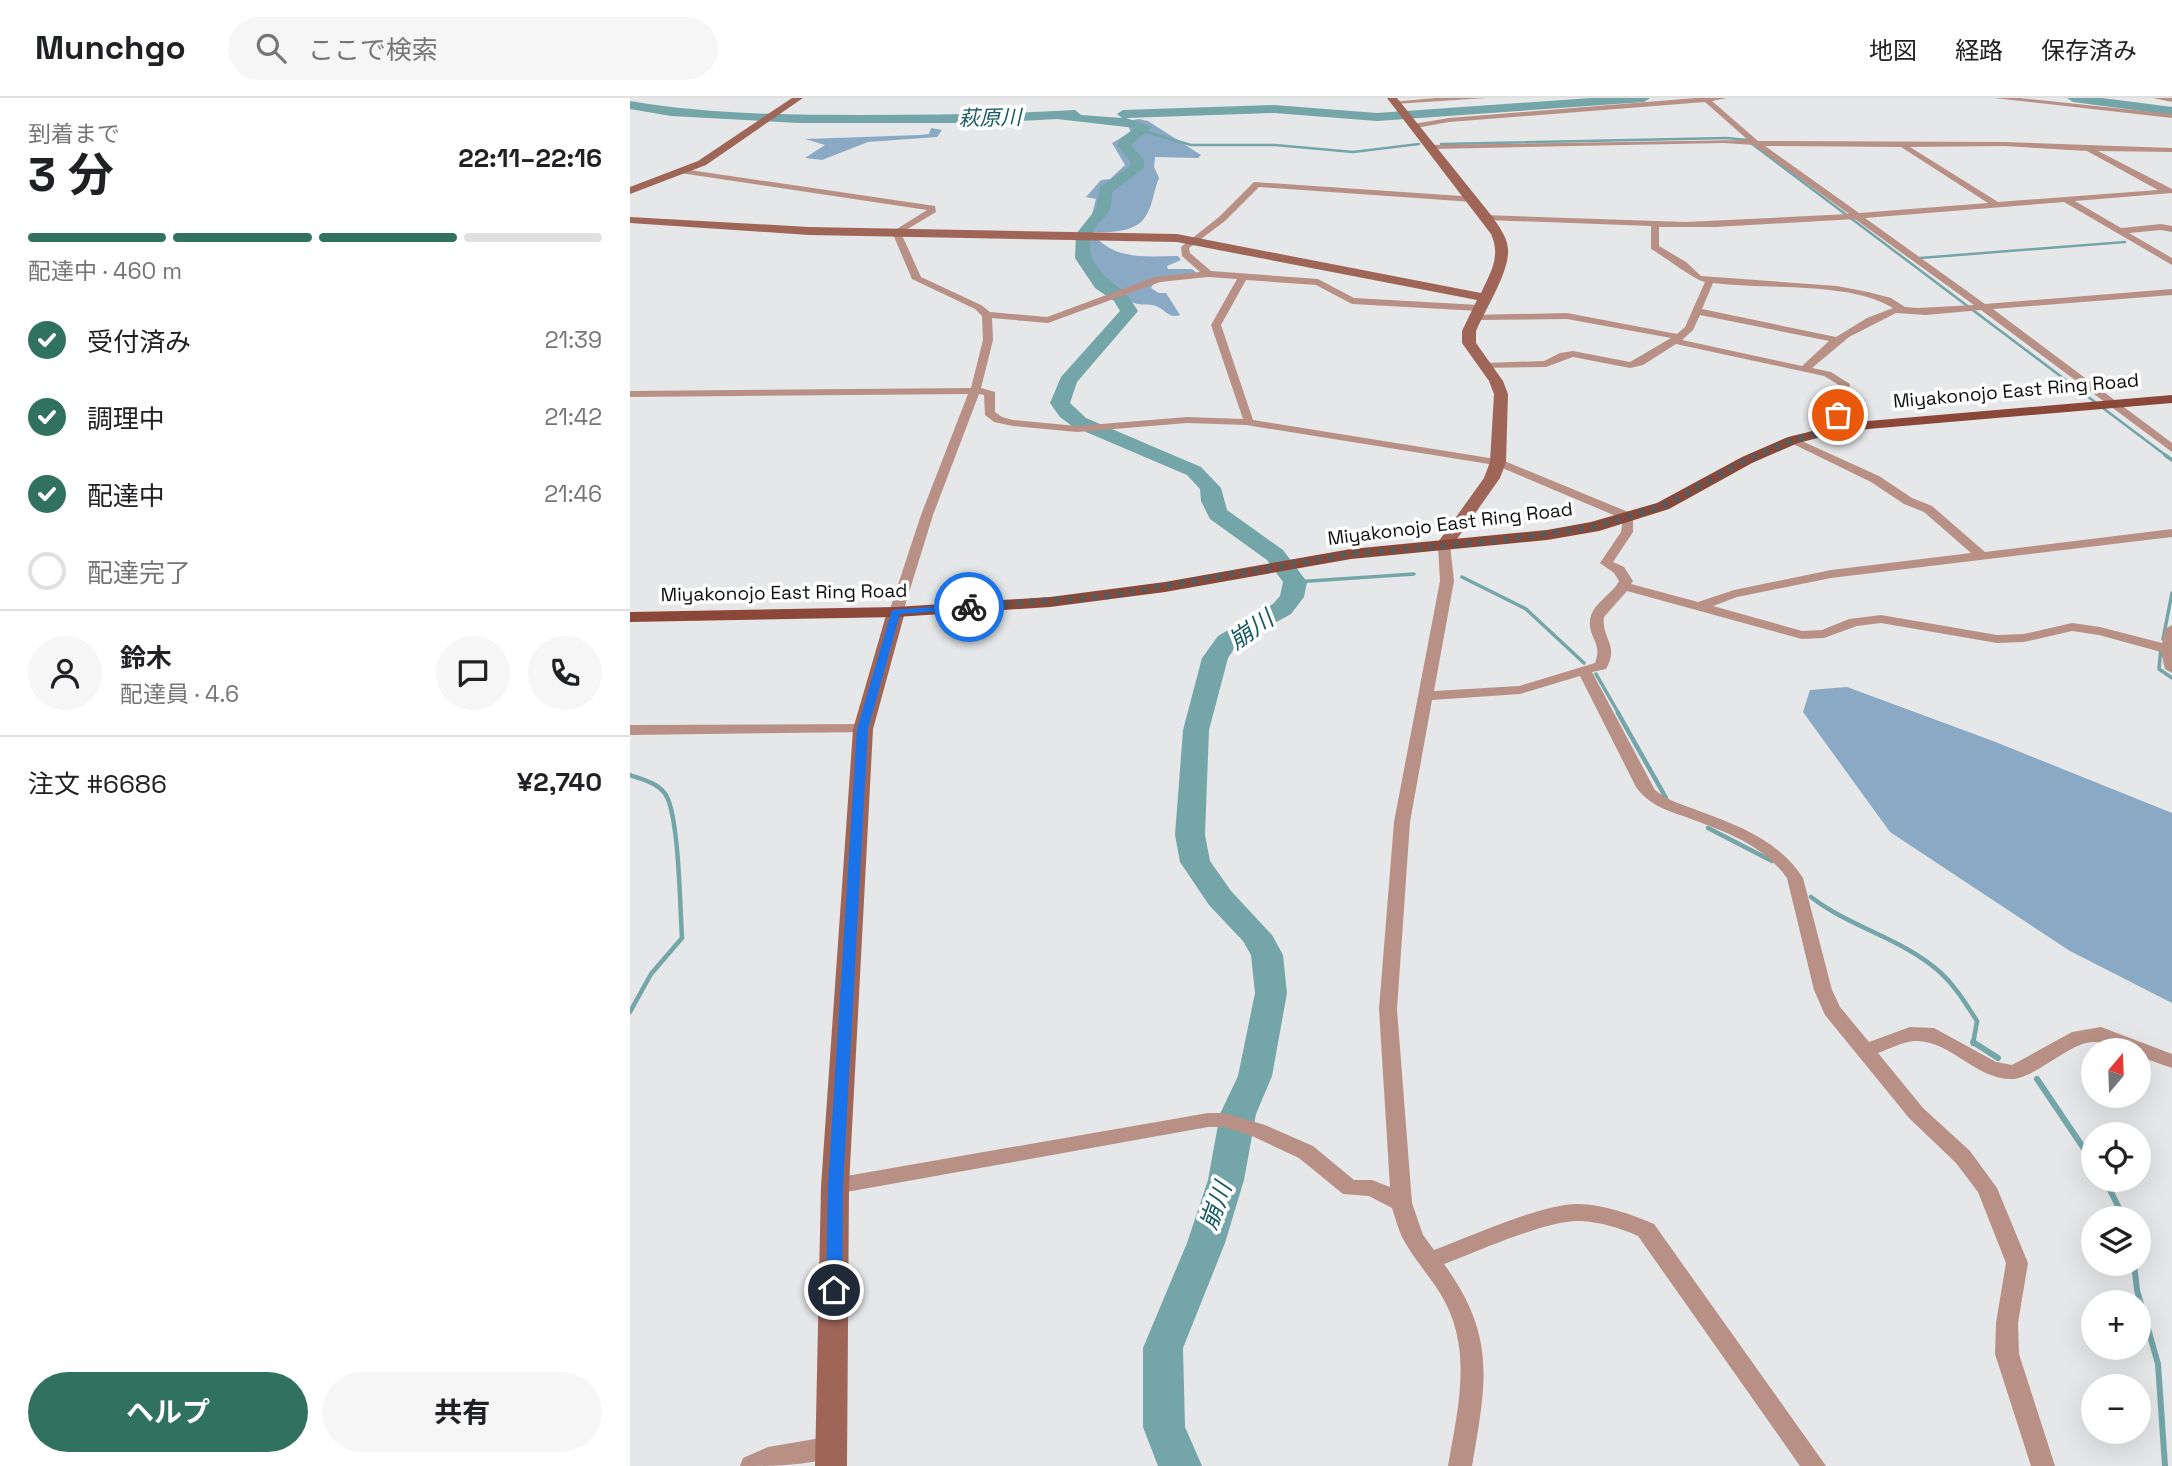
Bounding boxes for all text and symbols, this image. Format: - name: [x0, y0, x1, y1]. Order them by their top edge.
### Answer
- search box: [228, 17, 718, 80]
- text: Munchgo: [35, 27, 186, 69]
- icon: search: [252, 29, 290, 67]
- text: ここで検索: [308, 33, 438, 67]
- text: 地図: [1869, 35, 1917, 66]
- text: 経路: [1955, 35, 2003, 66]
- text: 保存済み: [2041, 35, 2137, 66]
- water label: 萩原川: [958, 103, 1024, 132]
- text: 到着まで: [28, 119, 120, 149]
- text: 22:11–22:16: [458, 141, 602, 175]
- text: 3 分: [28, 146, 114, 204]
- text: 配達中 · 460 m: [28, 256, 182, 286]
- icon: check: [28, 321, 66, 359]
- text: 受付済み: [87, 325, 191, 359]
- text: 21:39: [545, 325, 602, 355]
- street label: Miyakonojo East Ring Road: [1892, 367, 2140, 414]
- pin: [1808, 385, 1868, 445]
- icon: bag: [1819, 396, 1857, 434]
- icon: check: [28, 398, 66, 436]
- text: 調理中: [87, 402, 165, 436]
- text: 21:42: [544, 402, 602, 432]
- icon: check: [28, 475, 66, 513]
- text: 配達中: [87, 479, 165, 513]
- text: 21:46: [544, 479, 602, 509]
- street label: Miyakonojo East Ring Road: [1326, 496, 1574, 551]
- text: 配達完了: [87, 556, 191, 590]
- courier: [934, 572, 1004, 642]
- street label: Miyakonojo East Ring Road: [660, 578, 908, 607]
- icon: bike: [950, 588, 988, 626]
- water label: 崩川: [1222, 601, 1282, 656]
- button: person: [28, 636, 102, 710]
- button: chat: [436, 636, 510, 710]
- button: phone: [528, 636, 602, 710]
- text: 鈴木: [120, 641, 172, 675]
- text: 配達員 · 4.6: [120, 679, 239, 709]
- text: ¥2,740: [517, 765, 602, 799]
- text: 注文 #6686: [28, 767, 167, 801]
- north arrow: [2081, 1038, 2151, 1108]
- map controls: [2081, 1038, 2151, 1444]
- button: locate: [2081, 1122, 2151, 1192]
- water label: 崩川: [1193, 1175, 1239, 1234]
- button: layers: [2081, 1206, 2151, 1276]
- pin: [804, 1260, 864, 1320]
- icon: home: [815, 1271, 853, 1309]
- button: +: [2081, 1290, 2151, 1360]
- button: ヘルプ: [28, 1372, 308, 1452]
- button: 共有: [322, 1372, 602, 1452]
- button: −: [2081, 1374, 2151, 1444]

